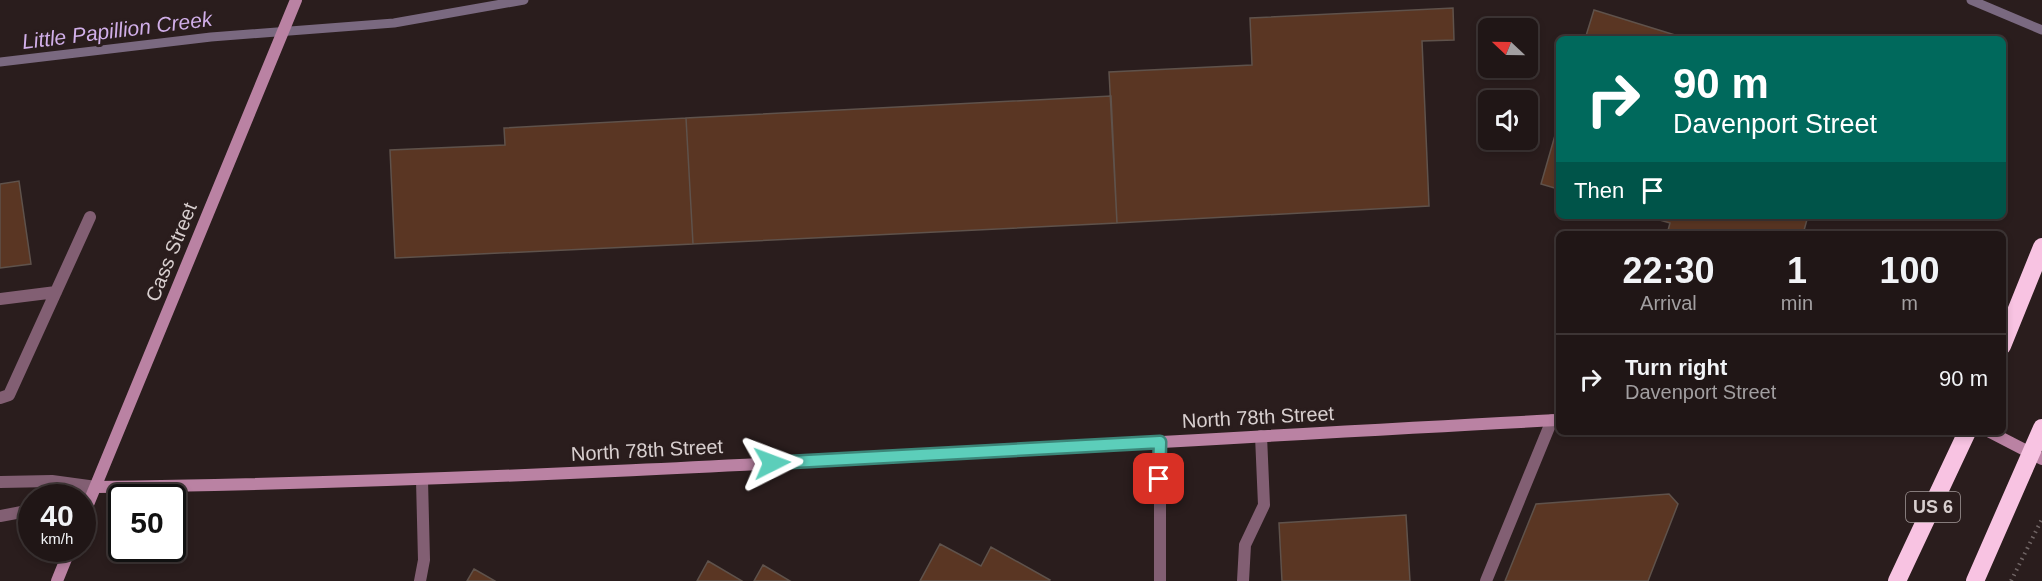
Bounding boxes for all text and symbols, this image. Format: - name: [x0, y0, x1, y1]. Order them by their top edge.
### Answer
- water label: Little Papillion Creek: [21, 7, 215, 53]
- north arrow: [1478, 18, 1538, 78]
- map controls: [1478, 18, 1538, 150]
- icon: right: [1574, 60, 1652, 138]
- text: 90 m: [1673, 60, 1769, 107]
- button: sound: [1478, 90, 1538, 150]
- text: Davenport Street: [1673, 109, 1877, 139]
- icon: arrive: [1636, 174, 1669, 207]
- text: Then: [1574, 178, 1624, 203]
- street label: Cass Street: [141, 199, 201, 305]
- text: 22:30: [1622, 250, 1714, 291]
- text: 1: [1787, 250, 1807, 291]
- text: 100: [1879, 250, 1940, 291]
- text: Arrival: [1640, 292, 1697, 314]
- text: min: [1781, 292, 1813, 314]
- text: m: [1901, 292, 1918, 314]
- text: Turn right: [1625, 355, 1727, 380]
- icon: right: [1574, 363, 1607, 396]
- text: 90 m: [1939, 366, 1988, 391]
- text: Davenport Street: [1625, 381, 1776, 403]
- street label: North 78th Street: [1181, 402, 1335, 432]
- position arrow: [740, 431, 804, 495]
- street label: North 78th Street: [570, 435, 724, 465]
- pin: [1133, 453, 1184, 504]
- icon: arrive: [1142, 462, 1175, 495]
- speed limit sign: 50: [108, 484, 186, 562]
- road number: US 6: [1906, 492, 1960, 522]
- text: 40: [40, 499, 74, 532]
- text: km/h: [41, 530, 73, 547]

